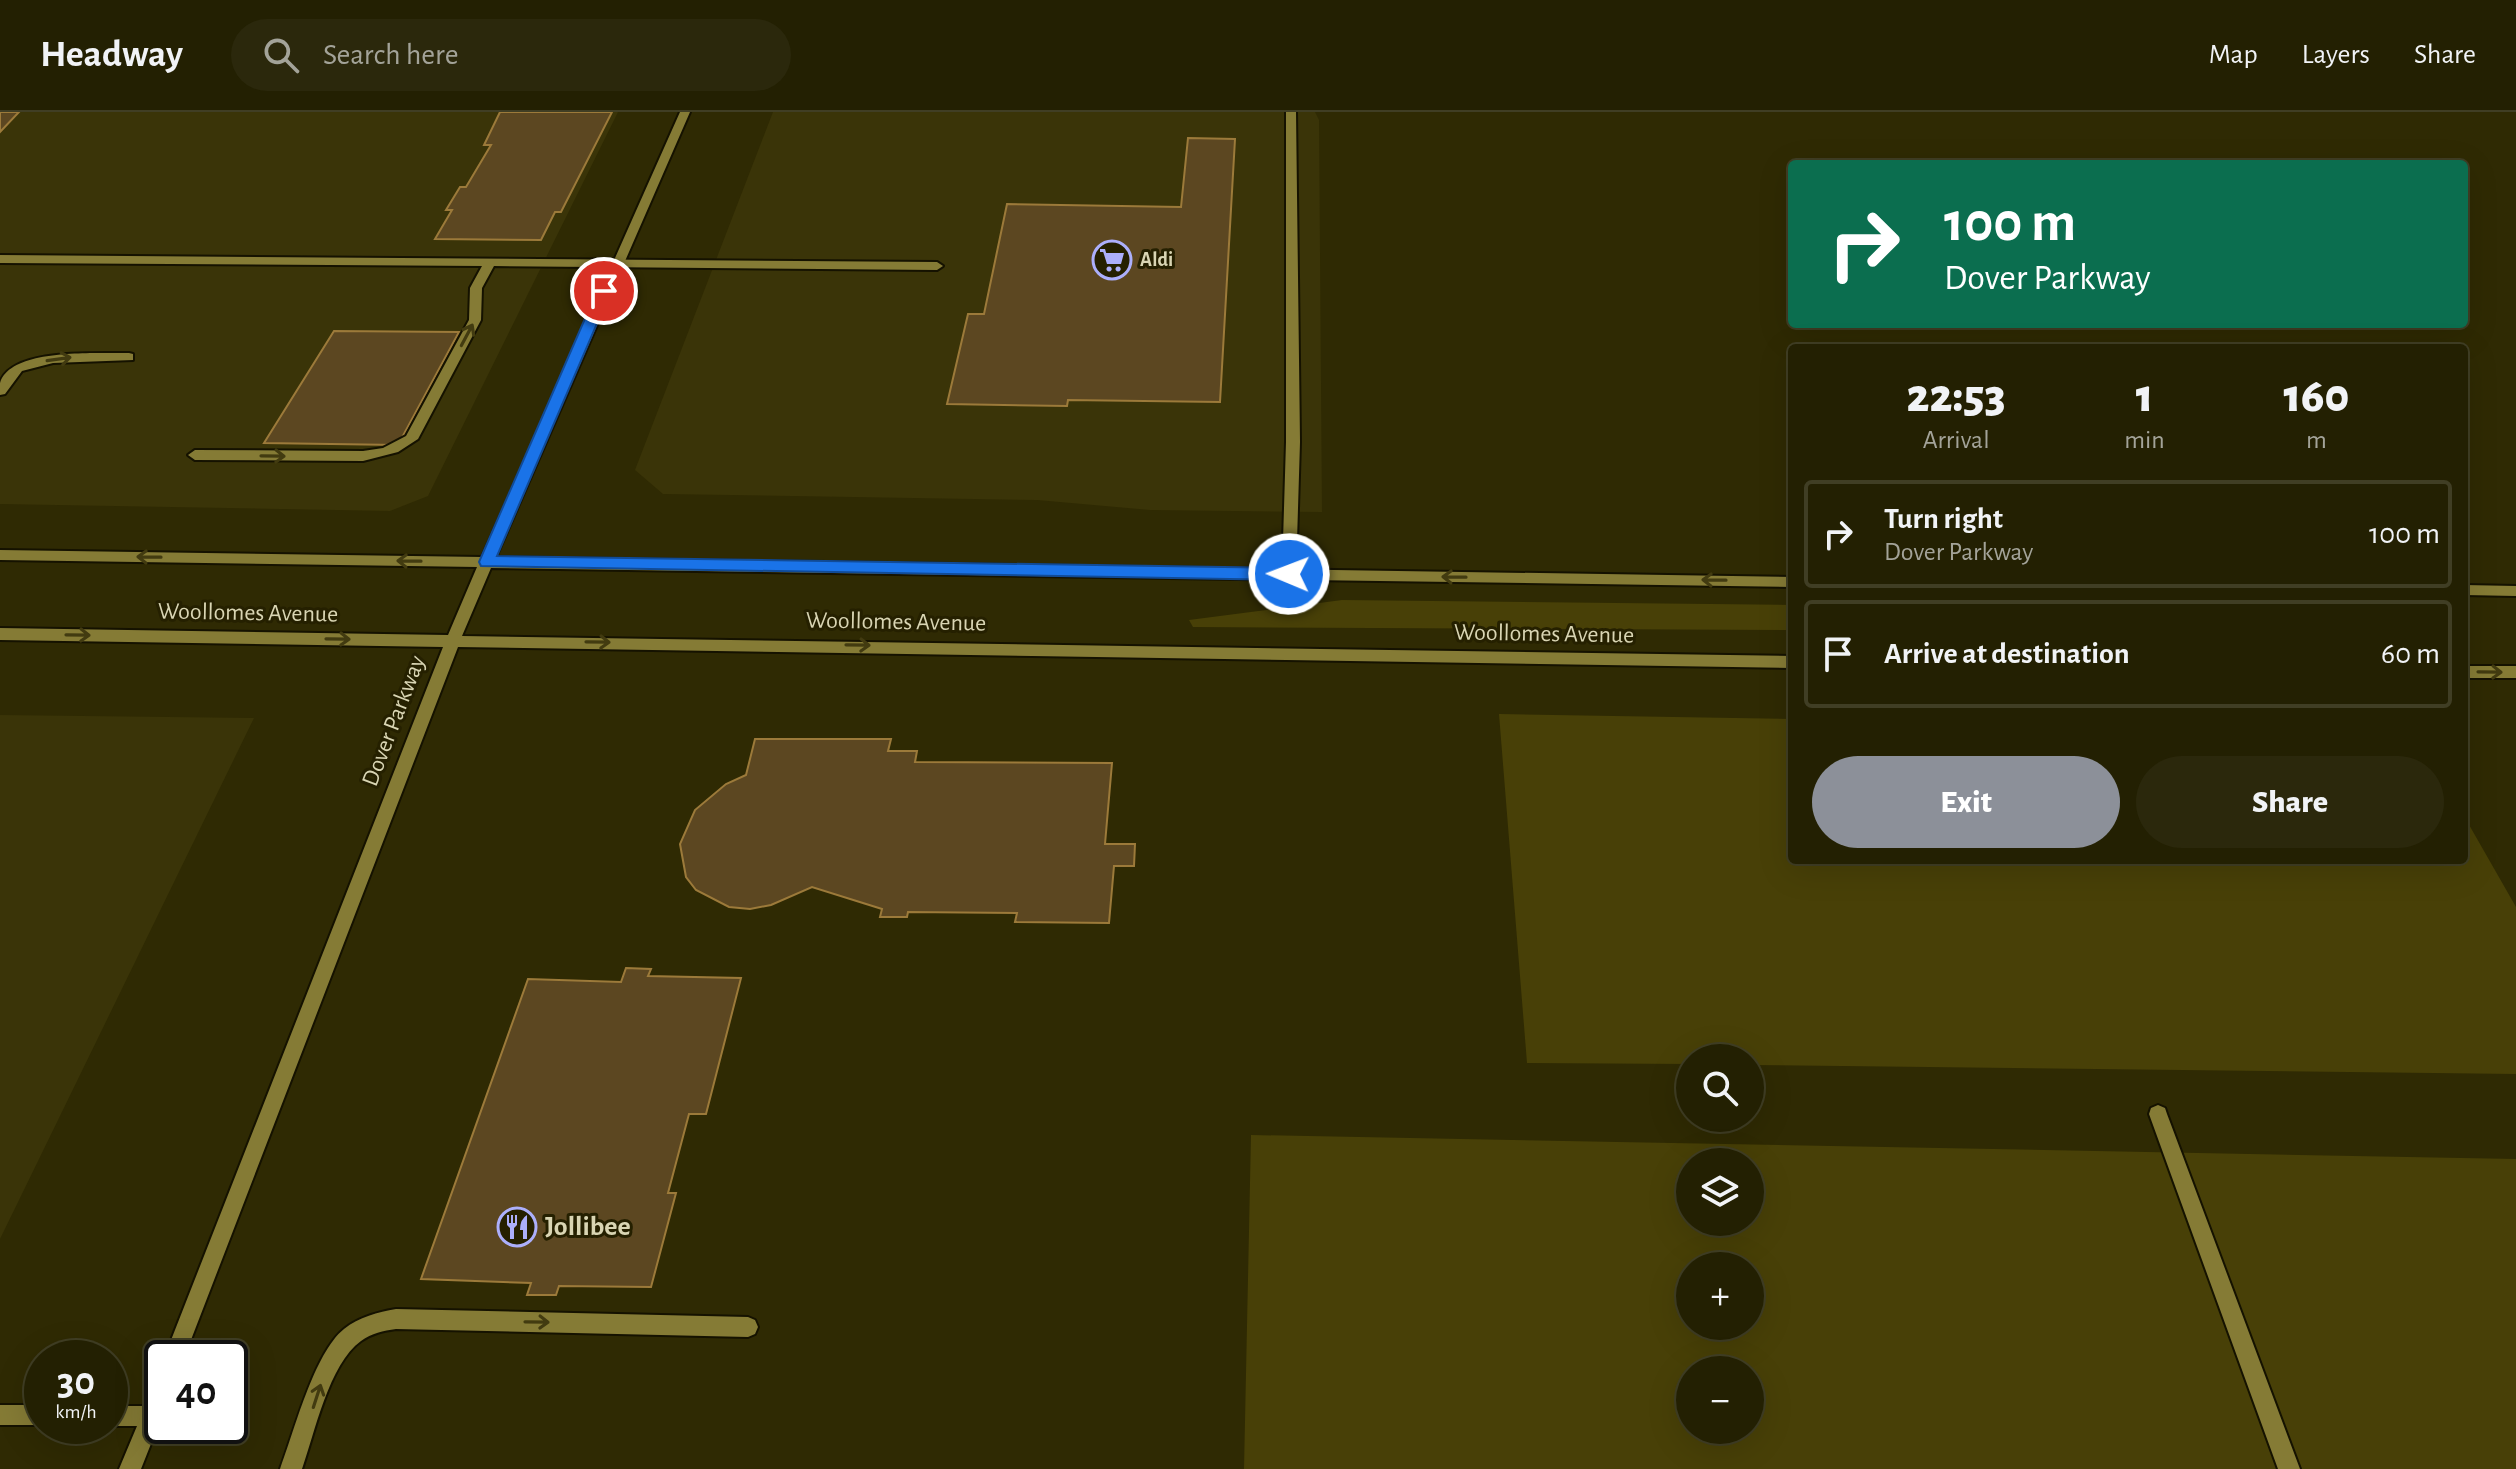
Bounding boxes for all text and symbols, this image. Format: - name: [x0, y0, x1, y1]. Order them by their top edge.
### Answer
- search box: [231, 19, 791, 91]
- icon: search: [259, 33, 303, 77]
- text: Headway: [40, 36, 183, 74]
- text: Search here: [323, 40, 459, 70]
- text: Map: [2209, 41, 2258, 69]
- text: Layers: [2302, 41, 2370, 69]
- text: Share: [2414, 41, 2476, 69]
- icon: right: [1812, 192, 1916, 296]
- text: 100 m: [1944, 195, 2076, 251]
- supermarket icon: Aldi: [1091, 239, 1133, 281]
- place label: Aldi: [1140, 250, 1173, 270]
- pin: [570, 257, 638, 325]
- text: Dover Parkway: [1944, 260, 2151, 296]
- icon: arrive: [582, 269, 626, 313]
- one-way arrow: [459, 324, 475, 347]
- one-way arrow: [46, 351, 71, 366]
- text: 22:53: [1907, 373, 2006, 421]
- text: 1: [2136, 373, 2153, 421]
- text: 160: [2283, 373, 2349, 421]
- text: Arrival: [1923, 427, 1990, 453]
- text: min: [2124, 427, 2165, 453]
- text: m: [2306, 427, 2327, 453]
- one-way arrow: [259, 448, 286, 464]
- text: Turn right: [1884, 504, 2003, 534]
- icon: right: [1816, 512, 1860, 556]
- text: 100 m: [2369, 519, 2440, 549]
- position arrow: [1247, 532, 1331, 616]
- text: Dover Parkway: [1884, 539, 2033, 565]
- one-way arrow: [136, 549, 163, 565]
- one-way arrow: [396, 553, 423, 568]
- one-way arrow: [1441, 569, 1468, 584]
- one-way arrow: [1701, 573, 1728, 588]
- street label: Woollomes Avenue: [158, 599, 338, 627]
- street label: Woollomes Avenue: [806, 608, 986, 636]
- street label: Woollomes Avenue: [1454, 620, 1634, 648]
- one-way arrow: [64, 627, 91, 643]
- one-way arrow: [324, 631, 351, 646]
- icon: arrive: [1816, 632, 1860, 676]
- one-way arrow: [584, 634, 611, 650]
- one-way arrow: [844, 637, 871, 653]
- text: Arrive at destination: [1884, 639, 2130, 669]
- text: 60 m: [2381, 639, 2440, 669]
- street label: Dover Parkway: [358, 652, 430, 790]
- one-way arrow: [2476, 664, 2503, 680]
- button: Exit: [1812, 756, 2120, 848]
- button: Share: [2136, 756, 2444, 848]
- map controls: [1676, 1044, 1764, 1444]
- button: search: [1676, 1044, 1764, 1132]
- button: layers: [1676, 1148, 1764, 1236]
- restaurant icon: Jollibee: [496, 1206, 538, 1248]
- place label: Jollibee: [545, 1213, 631, 1241]
- button: +: [1676, 1252, 1764, 1340]
- one-way arrow: [523, 1314, 550, 1330]
- speed limit sign: 40: [144, 1340, 248, 1444]
- button: −: [1676, 1356, 1764, 1444]
- text: 30: [57, 1362, 95, 1402]
- one-way arrow: [310, 1383, 325, 1409]
- text: km/h: [55, 1402, 97, 1422]

